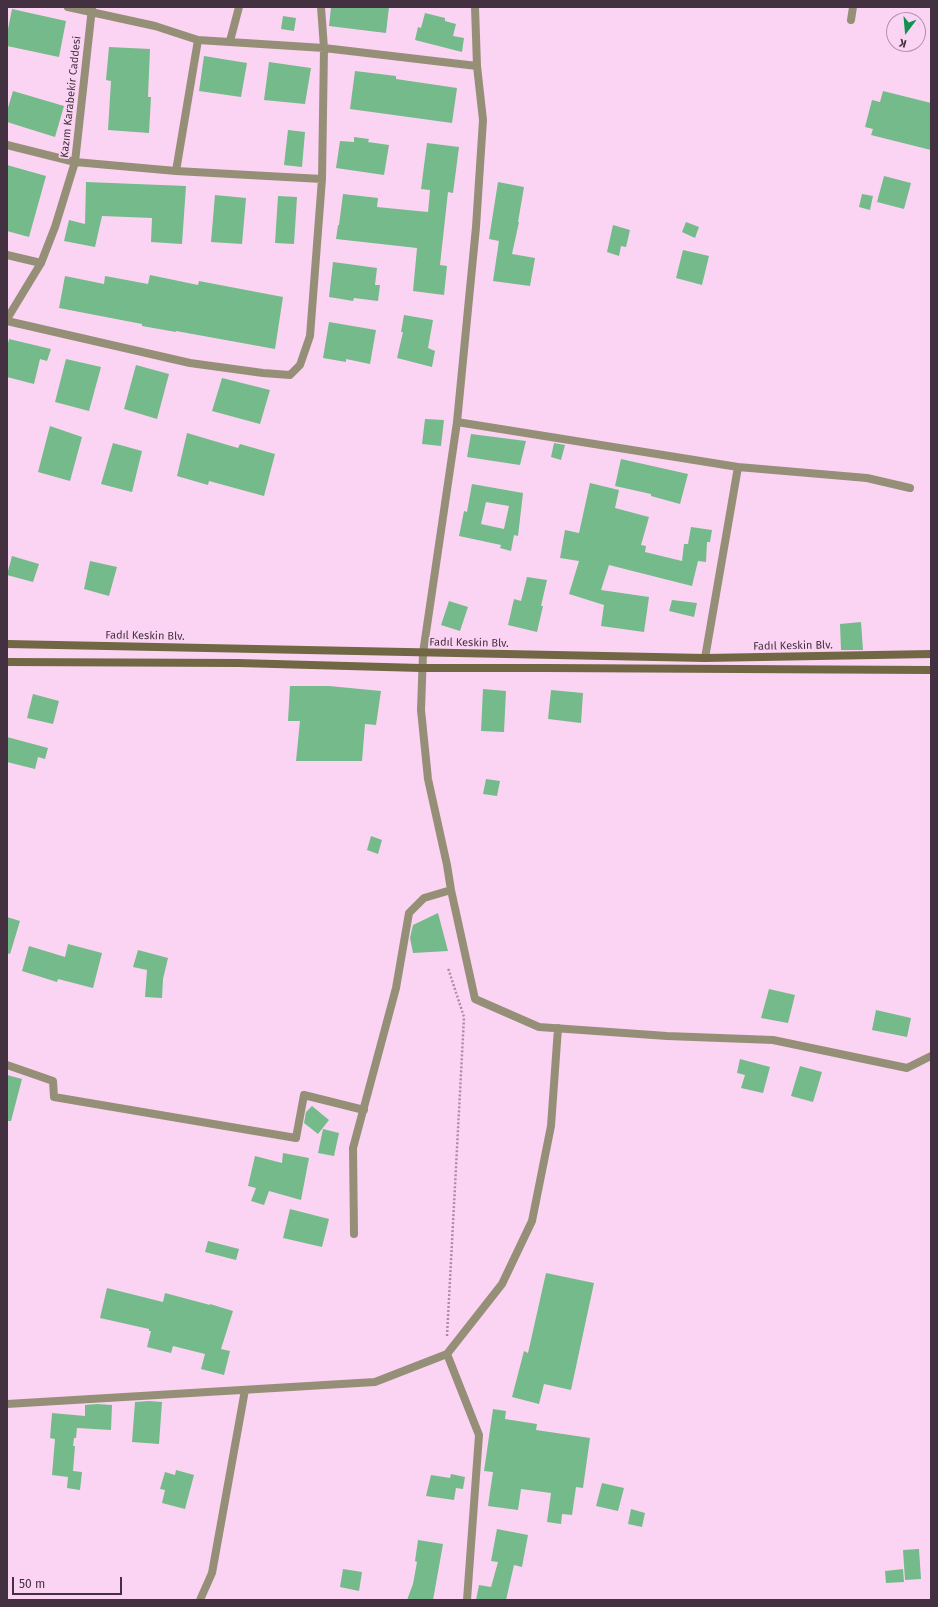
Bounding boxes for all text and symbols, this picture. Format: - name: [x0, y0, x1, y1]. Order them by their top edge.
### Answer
- north arrow: [886, 12, 926, 52]
- street label: Kazım Karabekir Caddesi: [58, 35, 84, 159]
- text: K: [898, 36, 908, 50]
- street label: Fadıl Keskin Blv.: [105, 629, 185, 643]
- street label: Fadıl Keskin Blv.: [429, 636, 509, 650]
- street label: Fadıl Keskin Blv.: [753, 639, 833, 653]
- scale bar: [14, 1569, 124, 1595]
- text: 50 m: [19, 1577, 45, 1591]

